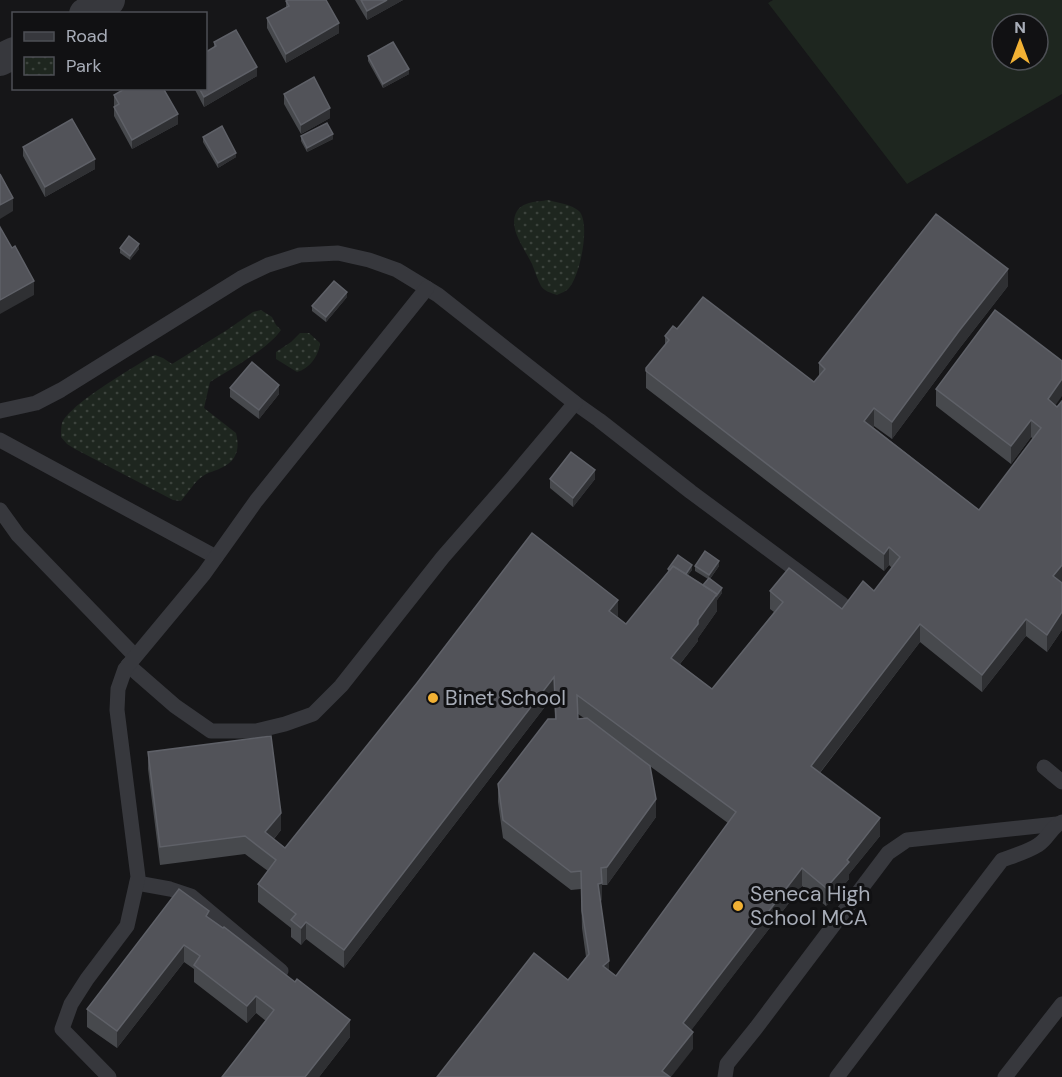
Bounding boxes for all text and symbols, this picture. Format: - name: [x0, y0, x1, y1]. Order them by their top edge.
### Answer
- legend: [12, 12, 207, 90]
- north arrow: [990, 12, 1050, 72]
- text: N: [1014, 17, 1026, 38]
- text: Road: [66, 24, 108, 48]
- text: Park: [66, 54, 102, 78]
- place label: Binet School: [445, 684, 566, 712]
- marker: Binet School: [426, 691, 440, 705]
- place label: Seneca High School MCA: [750, 880, 870, 932]
- marker: Seneca High School MCA: [731, 899, 745, 913]

